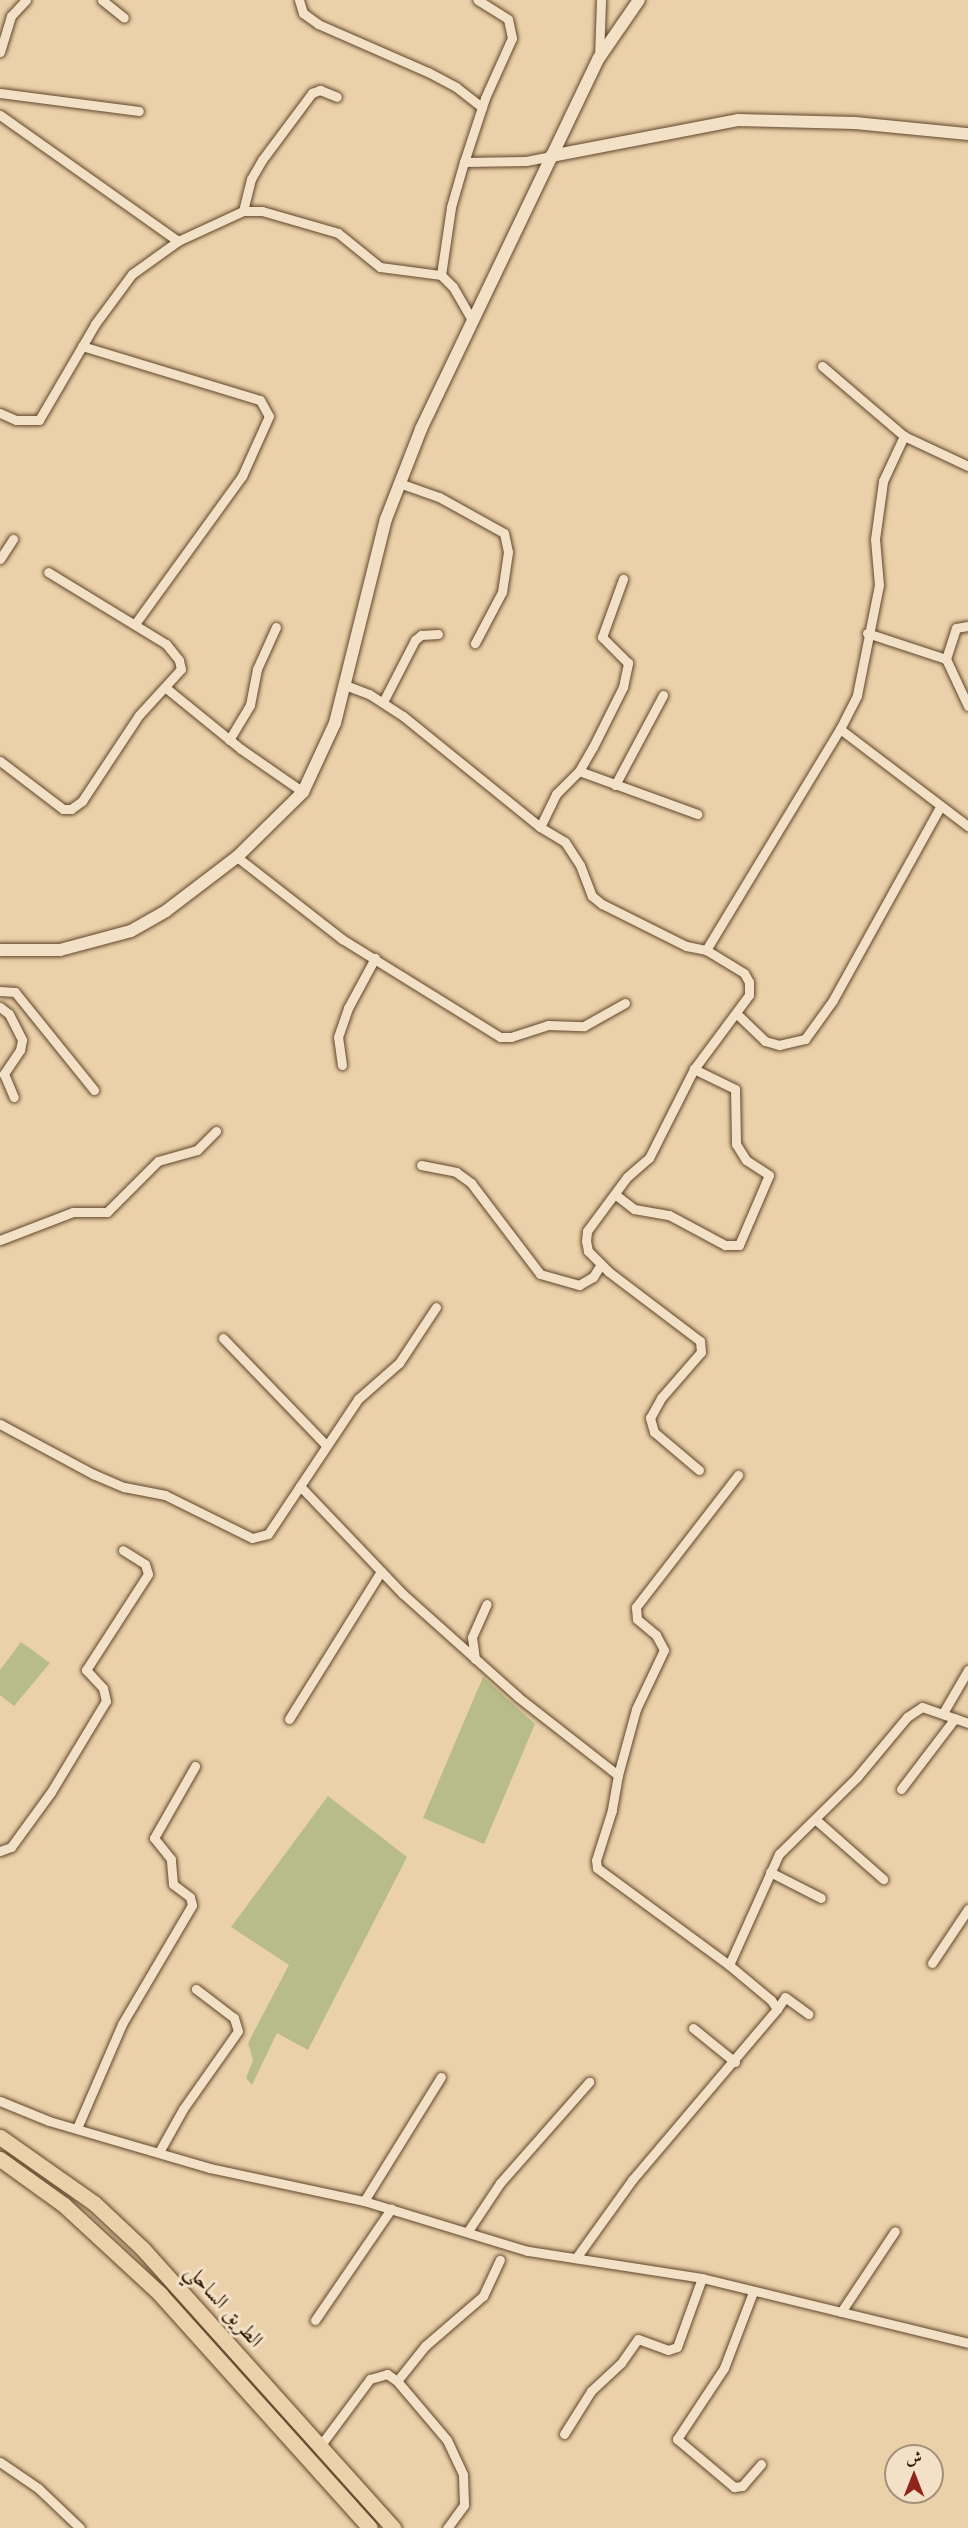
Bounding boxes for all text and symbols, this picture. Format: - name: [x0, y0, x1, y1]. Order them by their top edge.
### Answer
- street label: الطريق الساحلي: [180, 2259, 268, 2353]
- north arrow: [884, 2444, 944, 2504]
- text: ش: [906, 2447, 922, 2469]

